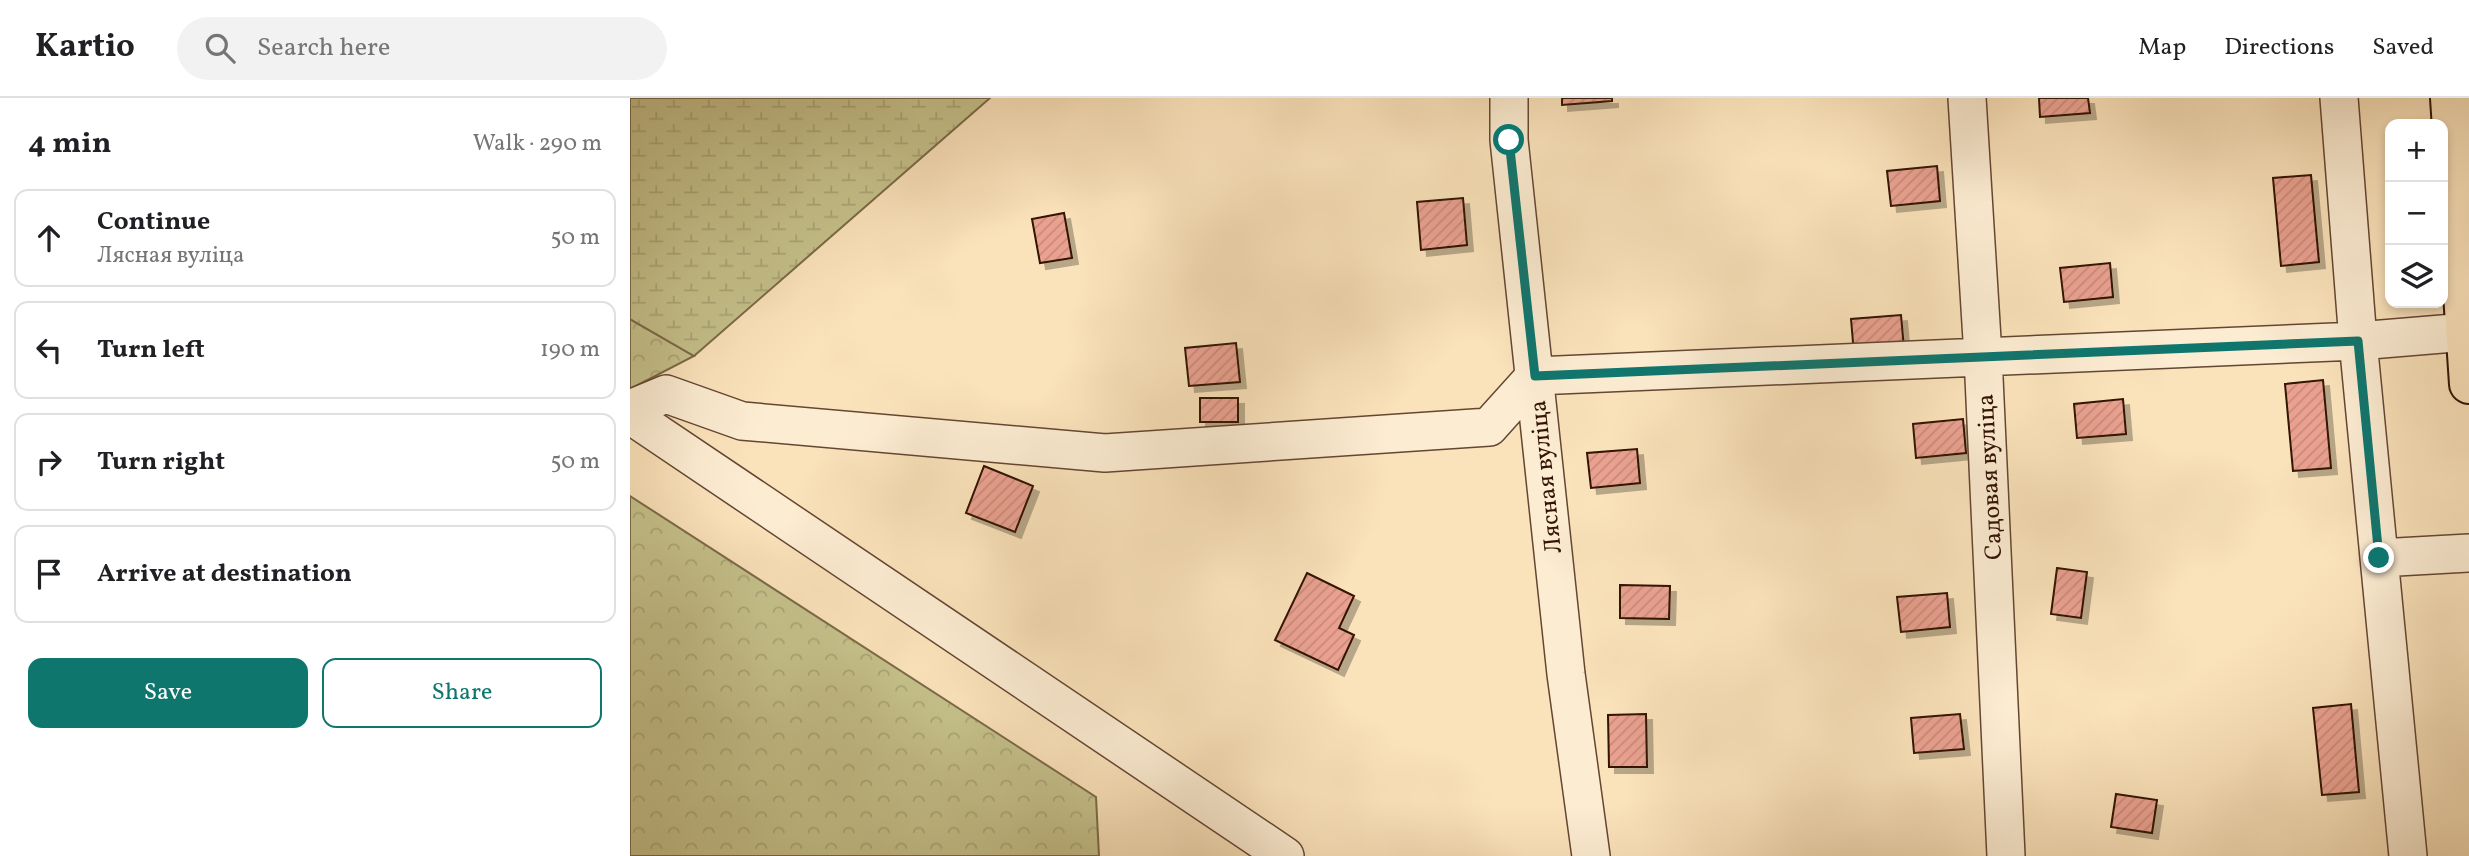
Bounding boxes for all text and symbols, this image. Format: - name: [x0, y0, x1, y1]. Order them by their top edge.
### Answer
- search box: [177, 17, 667, 80]
- text: Kartio: [35, 25, 135, 71]
- icon: search: [201, 29, 239, 67]
- text: Search here: [257, 30, 390, 66]
- text: Map: [2138, 31, 2186, 65]
- text: Directions: [2224, 31, 2334, 65]
- text: Saved: [2372, 31, 2434, 65]
- map controls: [2385, 119, 2448, 308]
- button: +: [2385, 119, 2448, 182]
- text: 4 min: [28, 123, 112, 165]
- route start: [1493, 124, 1524, 155]
- text: Walk · 290 m: [473, 128, 602, 160]
- button: −: [2385, 182, 2448, 245]
- text: Continue: [97, 204, 210, 240]
- icon: ahead: [30, 219, 68, 257]
- text: 50 m: [551, 222, 600, 254]
- text: Лясная вуліца: [97, 240, 245, 272]
- button: layers: [2385, 245, 2448, 308]
- icon: left: [30, 331, 68, 369]
- text: Turn left: [97, 332, 205, 368]
- text: 190 m: [540, 334, 600, 366]
- street label: Садовая вуліца: [1970, 393, 2012, 561]
- street label: Лясная вуліца: [1522, 398, 1572, 555]
- icon: right: [30, 443, 68, 481]
- text: Turn right: [97, 444, 225, 480]
- text: 50 m: [551, 446, 600, 478]
- route end: [2363, 542, 2394, 573]
- icon: arrive: [30, 555, 68, 593]
- text: Arrive at destination: [97, 556, 352, 592]
- button: Save: [28, 658, 308, 728]
- button: Share: [322, 658, 602, 728]

